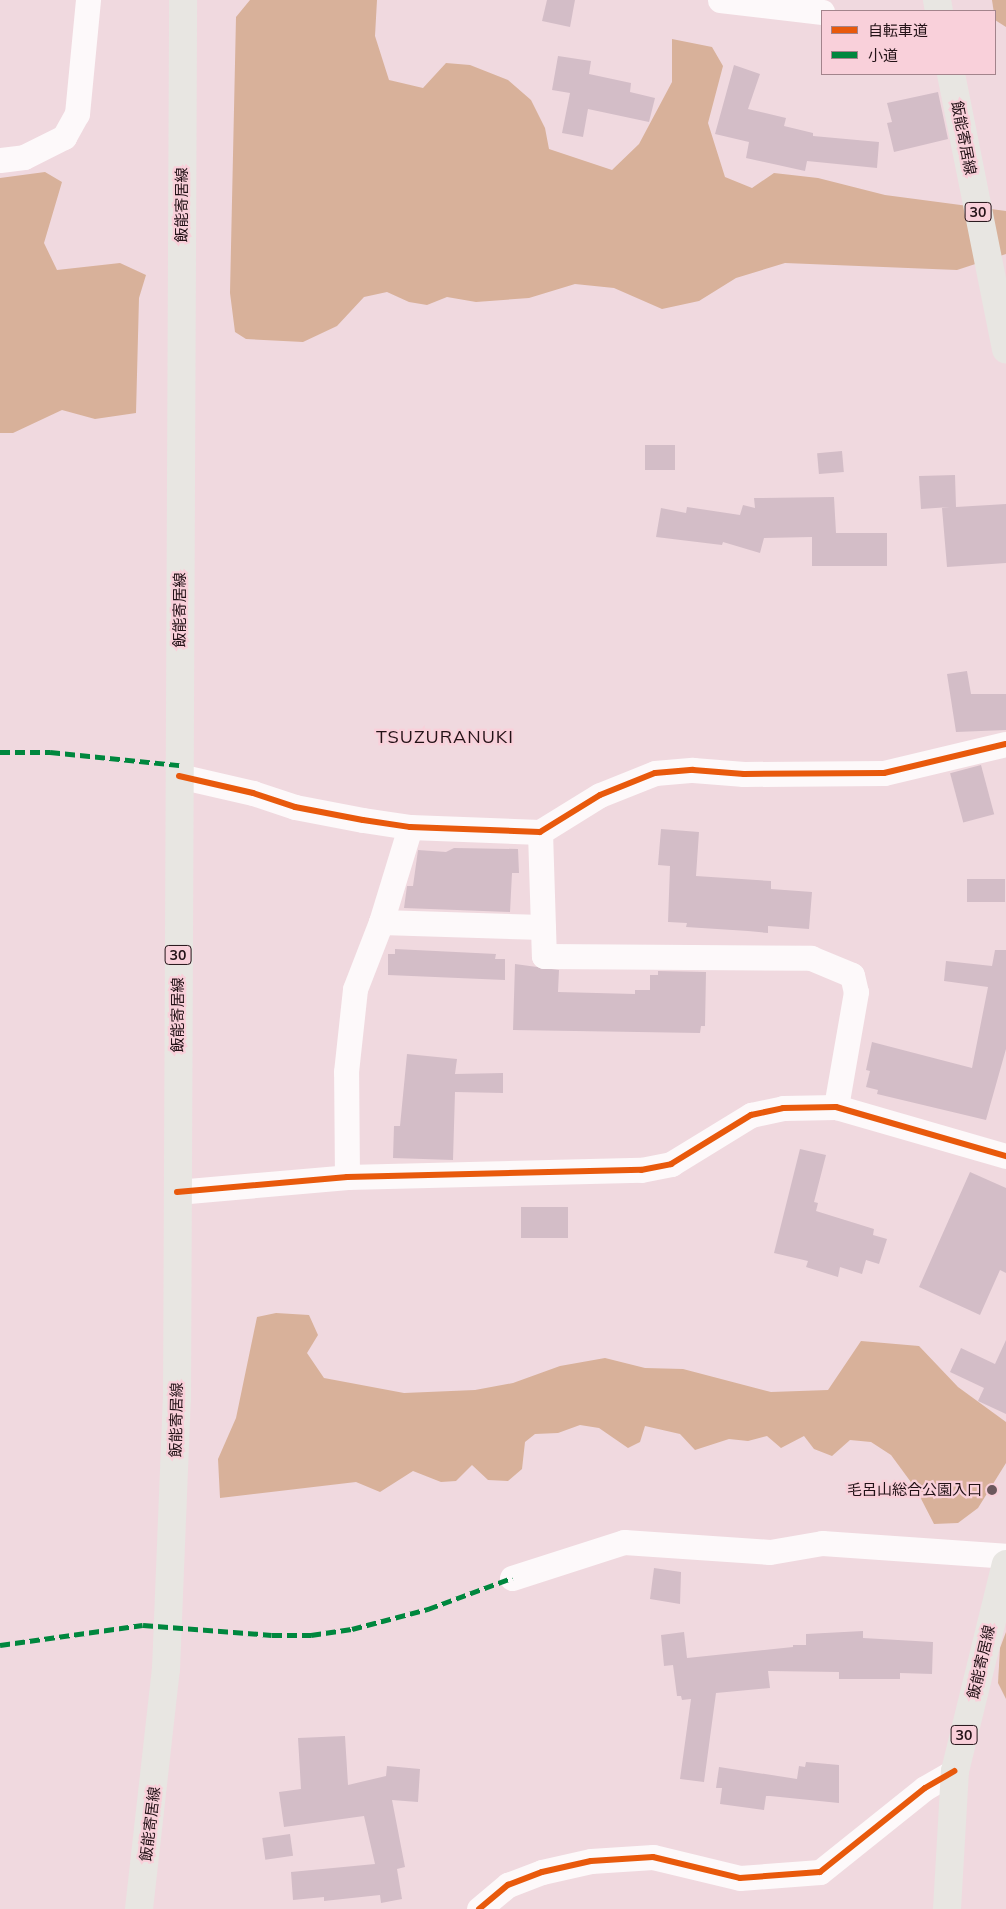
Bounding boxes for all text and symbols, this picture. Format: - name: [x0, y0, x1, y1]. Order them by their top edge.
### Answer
- legend: [821, 10, 996, 75]
- text: 自転車道: [868, 21, 928, 40]
- text: 小道: [868, 46, 898, 65]
- street label: 飯能寄居線: [948, 99, 980, 177]
- street label: 飯能寄居線: [173, 168, 191, 242]
- road number: 30: [964, 200, 992, 223]
- street label: 飯能寄居線: [171, 573, 189, 647]
- district label: TSUZURANUKI: [375, 726, 515, 748]
- road number: 30: [164, 944, 192, 966]
- street label: 飯能寄居線: [169, 978, 187, 1052]
- street label: 飯能寄居線: [166, 1382, 186, 1458]
- place label: 毛呂山総合公園入口: [847, 1481, 982, 1499]
- marker: 毛呂山総合公園入口: [986, 1484, 998, 1496]
- street label: 飯能寄居線: [964, 1623, 998, 1701]
- road number: 30: [950, 1724, 978, 1746]
- street label: 飯能寄居線: [136, 1786, 164, 1862]

